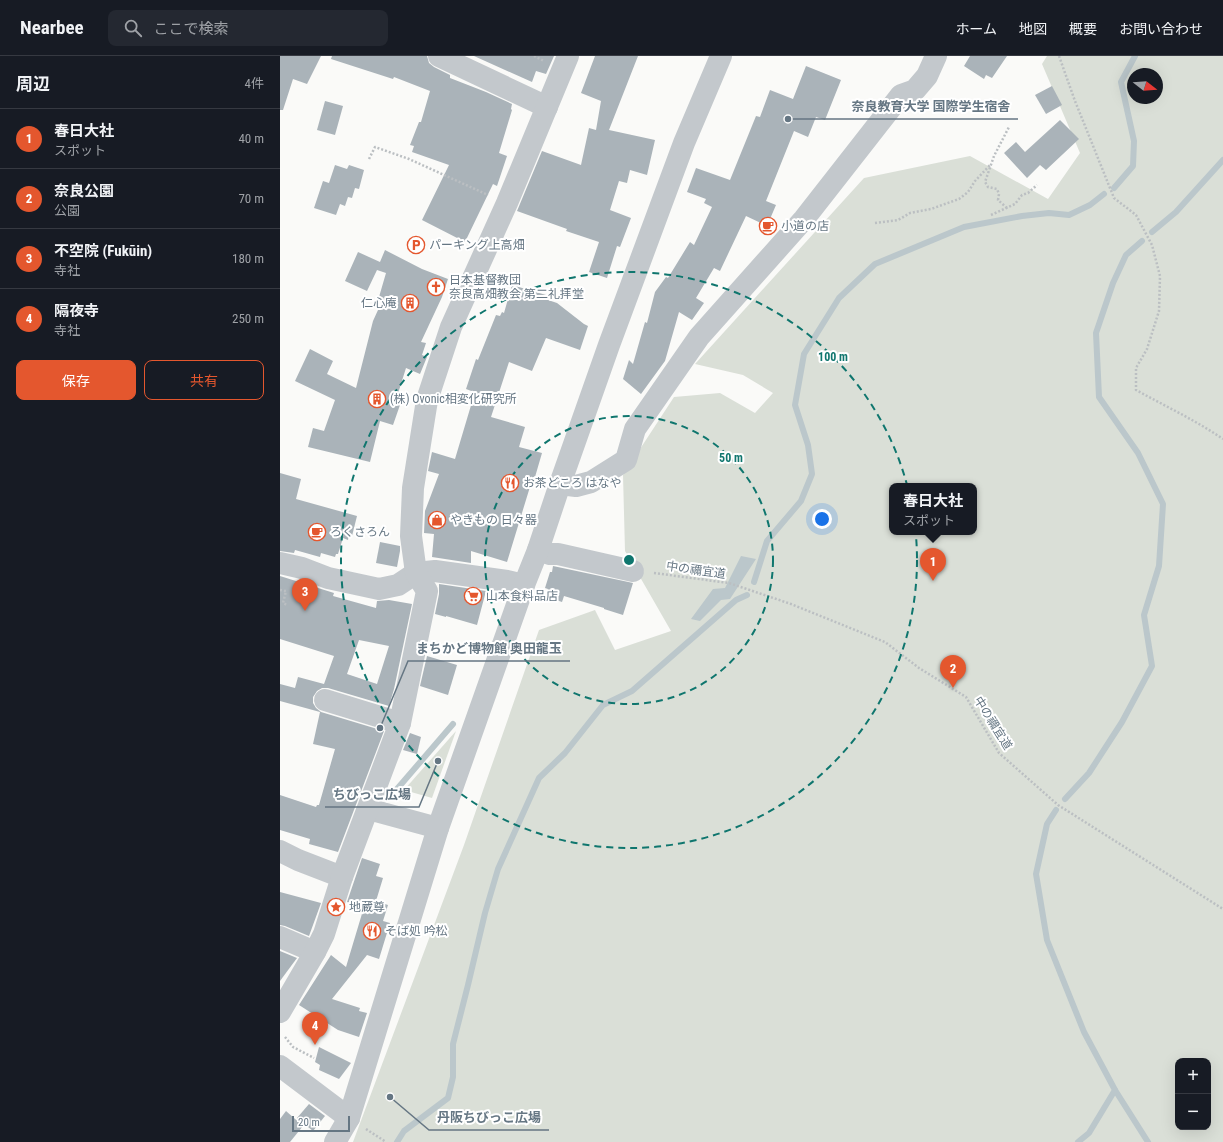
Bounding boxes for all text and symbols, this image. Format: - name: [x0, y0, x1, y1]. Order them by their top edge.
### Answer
- search box: [108, 10, 388, 46]
- text: Nearbee: [20, 16, 84, 39]
- icon: search: [122, 17, 144, 39]
- text: ここで検索: [154, 20, 229, 38]
- text: ホーム: [955, 21, 997, 37]
- text: 地図: [1019, 21, 1047, 37]
- text: 概要: [1069, 21, 1097, 37]
- text: お問い合わせ: [1119, 21, 1203, 37]
- north arrow: [1127, 68, 1163, 104]
- text: 周辺: [16, 74, 50, 94]
- text: 4件: [245, 76, 264, 91]
- callout: 奈良教育大学 国際学生宿舎: [843, 94, 1018, 119]
- text: 奈良教育大学 国際学生宿舎: [852, 99, 1011, 114]
- text: 春日大社: [54, 122, 114, 140]
- text: 1: [26, 131, 32, 146]
- text: 40 m: [238, 131, 264, 146]
- text: スポット: [54, 143, 106, 158]
- text: 奈良公園: [54, 182, 114, 200]
- text: 2: [26, 191, 32, 206]
- text: 70 m: [238, 191, 264, 206]
- text: 公園: [54, 203, 80, 218]
- cafe icon: 小道の店: [758, 216, 778, 236]
- place label: 小道の店: [781, 219, 829, 233]
- parking icon: パーキング上高畑: [406, 235, 426, 255]
- place label: パーキング上高畑: [429, 238, 525, 252]
- text: 不空院 (Fukūin): [54, 242, 152, 260]
- text: 3: [26, 251, 32, 266]
- text: 180 m: [232, 251, 264, 266]
- text: 寺社: [54, 263, 80, 278]
- place label: 日本基督教団 奈良高畑教会 第二礼拝堂: [449, 273, 584, 301]
- church icon: 日本基督教団 奈良高畑教会 第二礼拝堂: [426, 277, 446, 297]
- building icon: 仁心庵: [400, 293, 420, 313]
- place label: 仁心庵: [361, 296, 397, 310]
- text: 隔夜寺: [54, 302, 99, 320]
- text: 4: [26, 311, 32, 326]
- text: 250 m: [232, 311, 264, 326]
- text: 寺社: [54, 323, 80, 338]
- text: 100 m: [818, 350, 848, 364]
- button: 保存: [16, 360, 136, 400]
- button: 共有: [144, 360, 264, 400]
- building icon: (株) Ovonic相変化研究所: [367, 389, 387, 409]
- place label: (株) Ovonic相変化研究所: [390, 392, 517, 406]
- text: 50 m: [719, 451, 743, 465]
- restaurant icon: お茶どころ はなや: [500, 473, 520, 493]
- place label: お茶どころ はなや: [523, 476, 621, 490]
- popup: [889, 483, 977, 535]
- text: 春日大社: [903, 492, 963, 510]
- your location: [812, 509, 832, 529]
- shop icon: やきもの 日々器: [427, 510, 447, 530]
- place label: やきもの 日々器: [450, 513, 537, 527]
- text: スポット: [903, 513, 955, 528]
- cafe icon: ろくさろん: [307, 522, 327, 542]
- place label: ろくさろん: [330, 525, 390, 539]
- pin: 1: [920, 548, 946, 581]
- centre of rings: [622, 553, 636, 567]
- street label: 中の禰宜道: [665, 559, 727, 581]
- pin: 3: [292, 578, 318, 611]
- supermarket icon: 山本食料品店: [463, 586, 483, 606]
- place label: 山本食料品店: [486, 589, 558, 603]
- callout: まちかど博物館 奥田龍玉: [408, 636, 570, 661]
- text: まちかど博物館 奥田龍玉: [416, 641, 562, 656]
- pin: 2: [940, 655, 966, 688]
- street label: 中の禰宜道: [971, 694, 1015, 752]
- callout: ちびっこ広場: [325, 782, 419, 807]
- text: ちびっこ広場: [333, 787, 411, 802]
- place icon: 地蔵尊: [326, 897, 346, 917]
- place label: 地蔵尊: [349, 900, 385, 914]
- restaurant icon: そば処 吟松: [362, 921, 382, 941]
- place label: そば処 吟松: [385, 924, 448, 938]
- pin: 4: [302, 1012, 328, 1045]
- map controls: [1175, 1058, 1211, 1130]
- button: +: [1175, 1058, 1211, 1094]
- button: −: [1175, 1094, 1211, 1130]
- callout: 丹阪ちびっこ広場: [429, 1105, 549, 1130]
- text: 丹阪ちびっこ広場: [437, 1110, 541, 1125]
- scale bar: [292, 1114, 350, 1133]
- text: 20 m: [298, 1116, 320, 1129]

